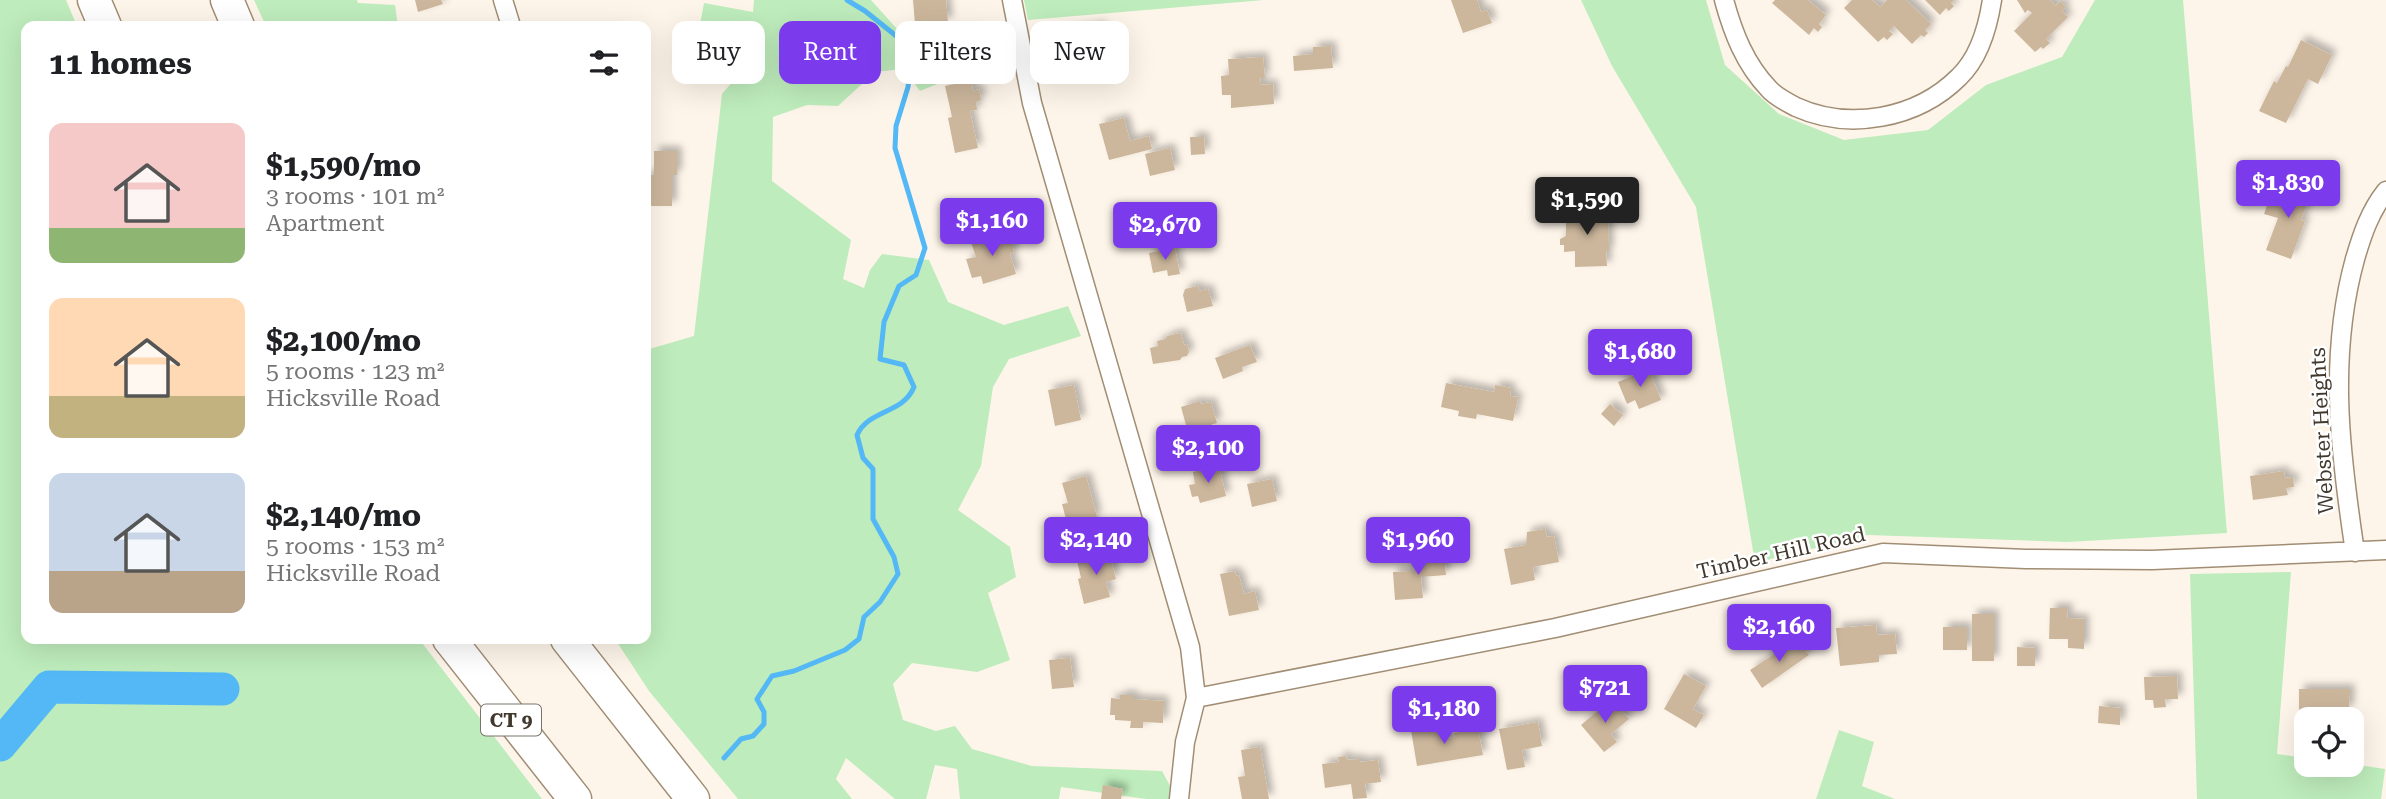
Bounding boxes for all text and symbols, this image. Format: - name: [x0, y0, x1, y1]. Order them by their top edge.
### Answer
- chip: Buy: [672, 21, 765, 84]
- chip: Rent: [779, 21, 881, 84]
- chip: Filters: [895, 21, 1016, 84]
- chip: New: [1030, 21, 1129, 84]
- icon: filters: [585, 44, 623, 82]
- text: 11 homes: [49, 46, 192, 81]
- text: $1,590/mo: [266, 148, 421, 183]
- icon: home: [105, 151, 189, 235]
- pin: $1,830: [2231, 160, 2345, 220]
- text: $1,830: [2252, 169, 2324, 196]
- pin: $1,590: [1530, 177, 1644, 237]
- text: 3 rooms · 101 m²: [266, 183, 444, 210]
- text: $1,590: [1551, 186, 1623, 213]
- pin: $1,160: [935, 198, 1049, 258]
- pin: $2,670: [1108, 202, 1222, 262]
- text: $1,160: [956, 207, 1028, 234]
- text: Apartment: [266, 210, 385, 237]
- text: $2,670: [1129, 211, 1201, 238]
- text: $2,100/mo: [266, 323, 421, 358]
- icon: home: [105, 326, 189, 410]
- pin: $1,680: [1583, 330, 1697, 389]
- text: $1,680: [1604, 338, 1676, 365]
- street label: Webster Heights: [2306, 347, 2338, 515]
- text: 5 rooms · 123 m²: [266, 358, 444, 385]
- text: Hicksville Road: [266, 385, 440, 412]
- pin: $2,100: [1151, 426, 1265, 485]
- text: $2,100: [1172, 434, 1244, 461]
- text: $2,140/mo: [266, 498, 421, 533]
- icon: home: [105, 501, 189, 585]
- pin: $2,140: [1039, 518, 1153, 577]
- pin: $1,960: [1361, 518, 1475, 577]
- street label: Timber Hill Road: [1694, 522, 1868, 584]
- text: $2,140: [1060, 526, 1132, 553]
- text: $1,960: [1382, 526, 1454, 553]
- text: 5 rooms · 153 m²: [266, 533, 444, 560]
- text: Hicksville Road: [266, 560, 440, 587]
- pin: $2,160: [1722, 604, 1836, 664]
- text: $2,160: [1743, 613, 1815, 640]
- pin: $721: [1564, 666, 1646, 725]
- text: $721: [1579, 674, 1631, 701]
- pin: $1,180: [1387, 686, 1501, 746]
- text: $1,180: [1408, 695, 1480, 722]
- road number: CT 9: [481, 705, 541, 736]
- map controls: [2294, 707, 2364, 777]
- button: locate: [2294, 707, 2364, 777]

